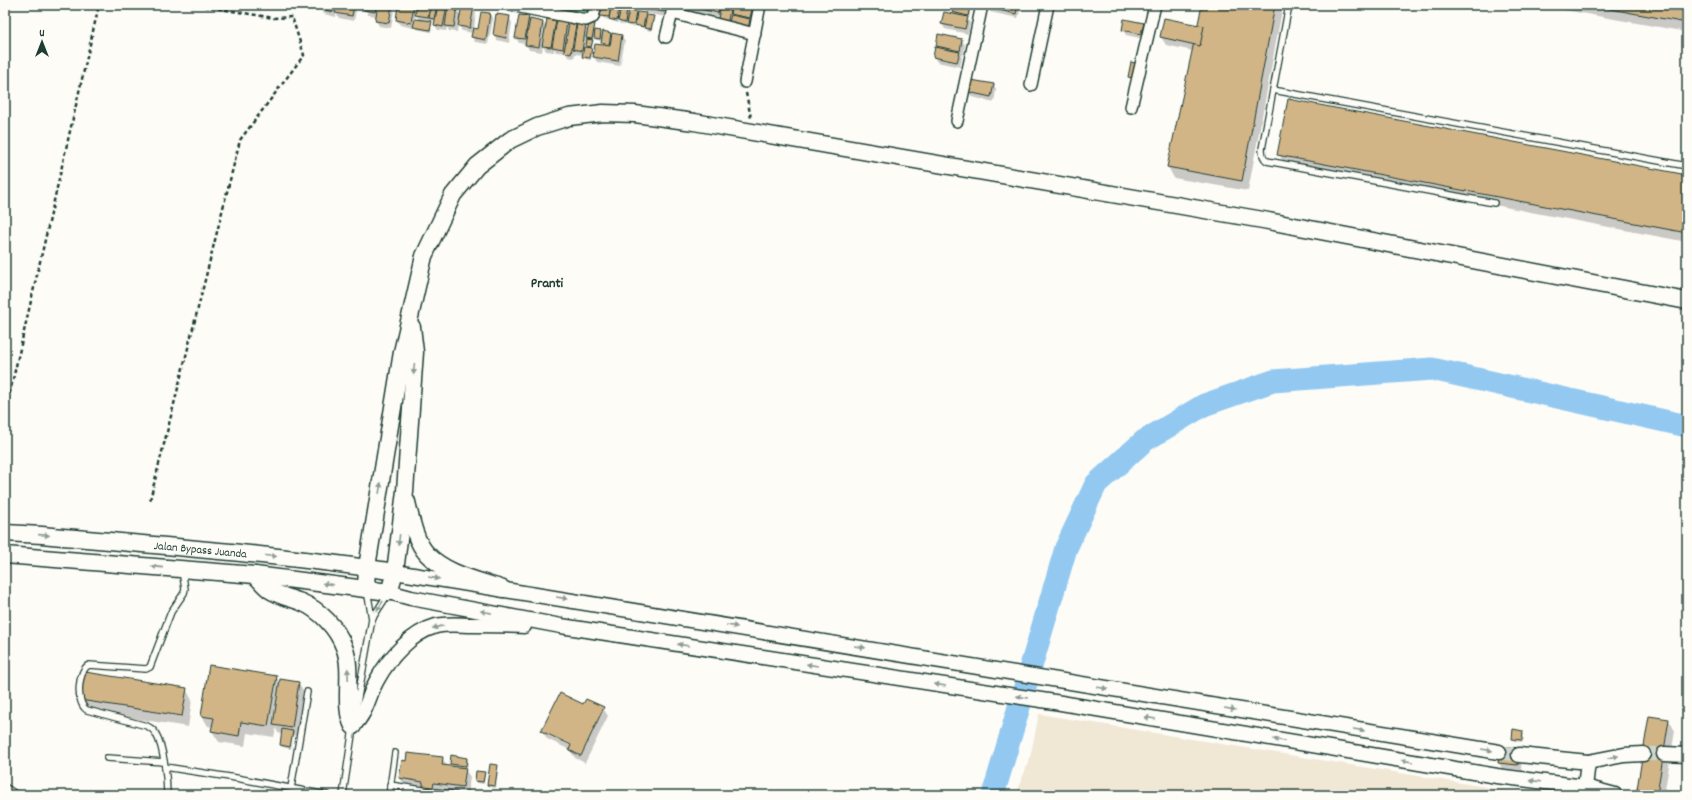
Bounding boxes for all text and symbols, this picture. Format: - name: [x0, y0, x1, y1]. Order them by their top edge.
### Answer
- north arrow: [22, 22, 62, 62]
- text: U: [39, 26, 45, 42]
- district label: Pranti: [531, 274, 564, 294]
- one-way arrow: [410, 363, 417, 375]
- one-way arrow: [377, 481, 383, 494]
- one-way arrow: [38, 532, 50, 539]
- one-way arrow: [395, 534, 402, 546]
- street label: Jalan Bypass Juanda: [153, 538, 248, 564]
- one-way arrow: [265, 553, 277, 560]
- one-way arrow: [151, 564, 163, 570]
- one-way arrow: [427, 575, 440, 581]
- one-way arrow: [322, 580, 334, 587]
- one-way arrow: [556, 596, 568, 602]
- one-way arrow: [376, 601, 384, 611]
- one-way arrow: [480, 608, 492, 614]
- one-way arrow: [726, 623, 738, 629]
- one-way arrow: [432, 624, 444, 630]
- one-way arrow: [677, 642, 690, 648]
- one-way arrow: [854, 644, 866, 650]
- one-way arrow: [806, 662, 818, 668]
- one-way arrow: [345, 668, 352, 680]
- one-way arrow: [934, 682, 946, 688]
- one-way arrow: [1096, 685, 1108, 691]
- one-way arrow: [1016, 694, 1028, 700]
- one-way arrow: [1224, 706, 1237, 712]
- one-way arrow: [1144, 715, 1156, 721]
- one-way arrow: [1353, 727, 1365, 733]
- one-way arrow: [1273, 737, 1285, 743]
- one-way arrow: [1481, 748, 1493, 754]
- one-way arrow: [1607, 754, 1620, 760]
- one-way arrow: [1401, 758, 1413, 764]
- one-way arrow: [1529, 778, 1541, 784]

